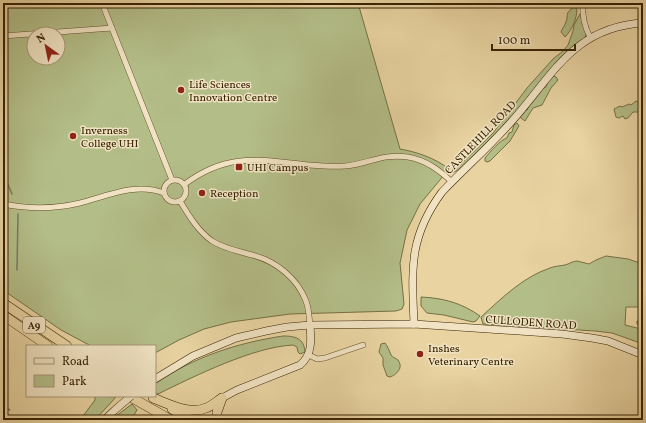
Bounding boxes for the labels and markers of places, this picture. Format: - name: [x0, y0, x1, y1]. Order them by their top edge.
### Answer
- place label: Life Sciences Innovation Centre: [189, 78, 277, 106]
- marker: Life Sciences Innovation Centre: [176, 85, 186, 95]
- place label: Inverness College UHI: [81, 124, 138, 152]
- marker: Inverness College UHI: [68, 131, 78, 141]
- place label: UHI Campus: [247, 161, 309, 176]
- marker: UHI Campus: [234, 162, 244, 172]
- place label: Reception: [210, 187, 259, 202]
- marker: Reception: [197, 188, 207, 198]
- place label: Inshes Veterinary Centre: [428, 342, 514, 370]
- marker: Inshes Veterinary Centre: [415, 349, 425, 359]

